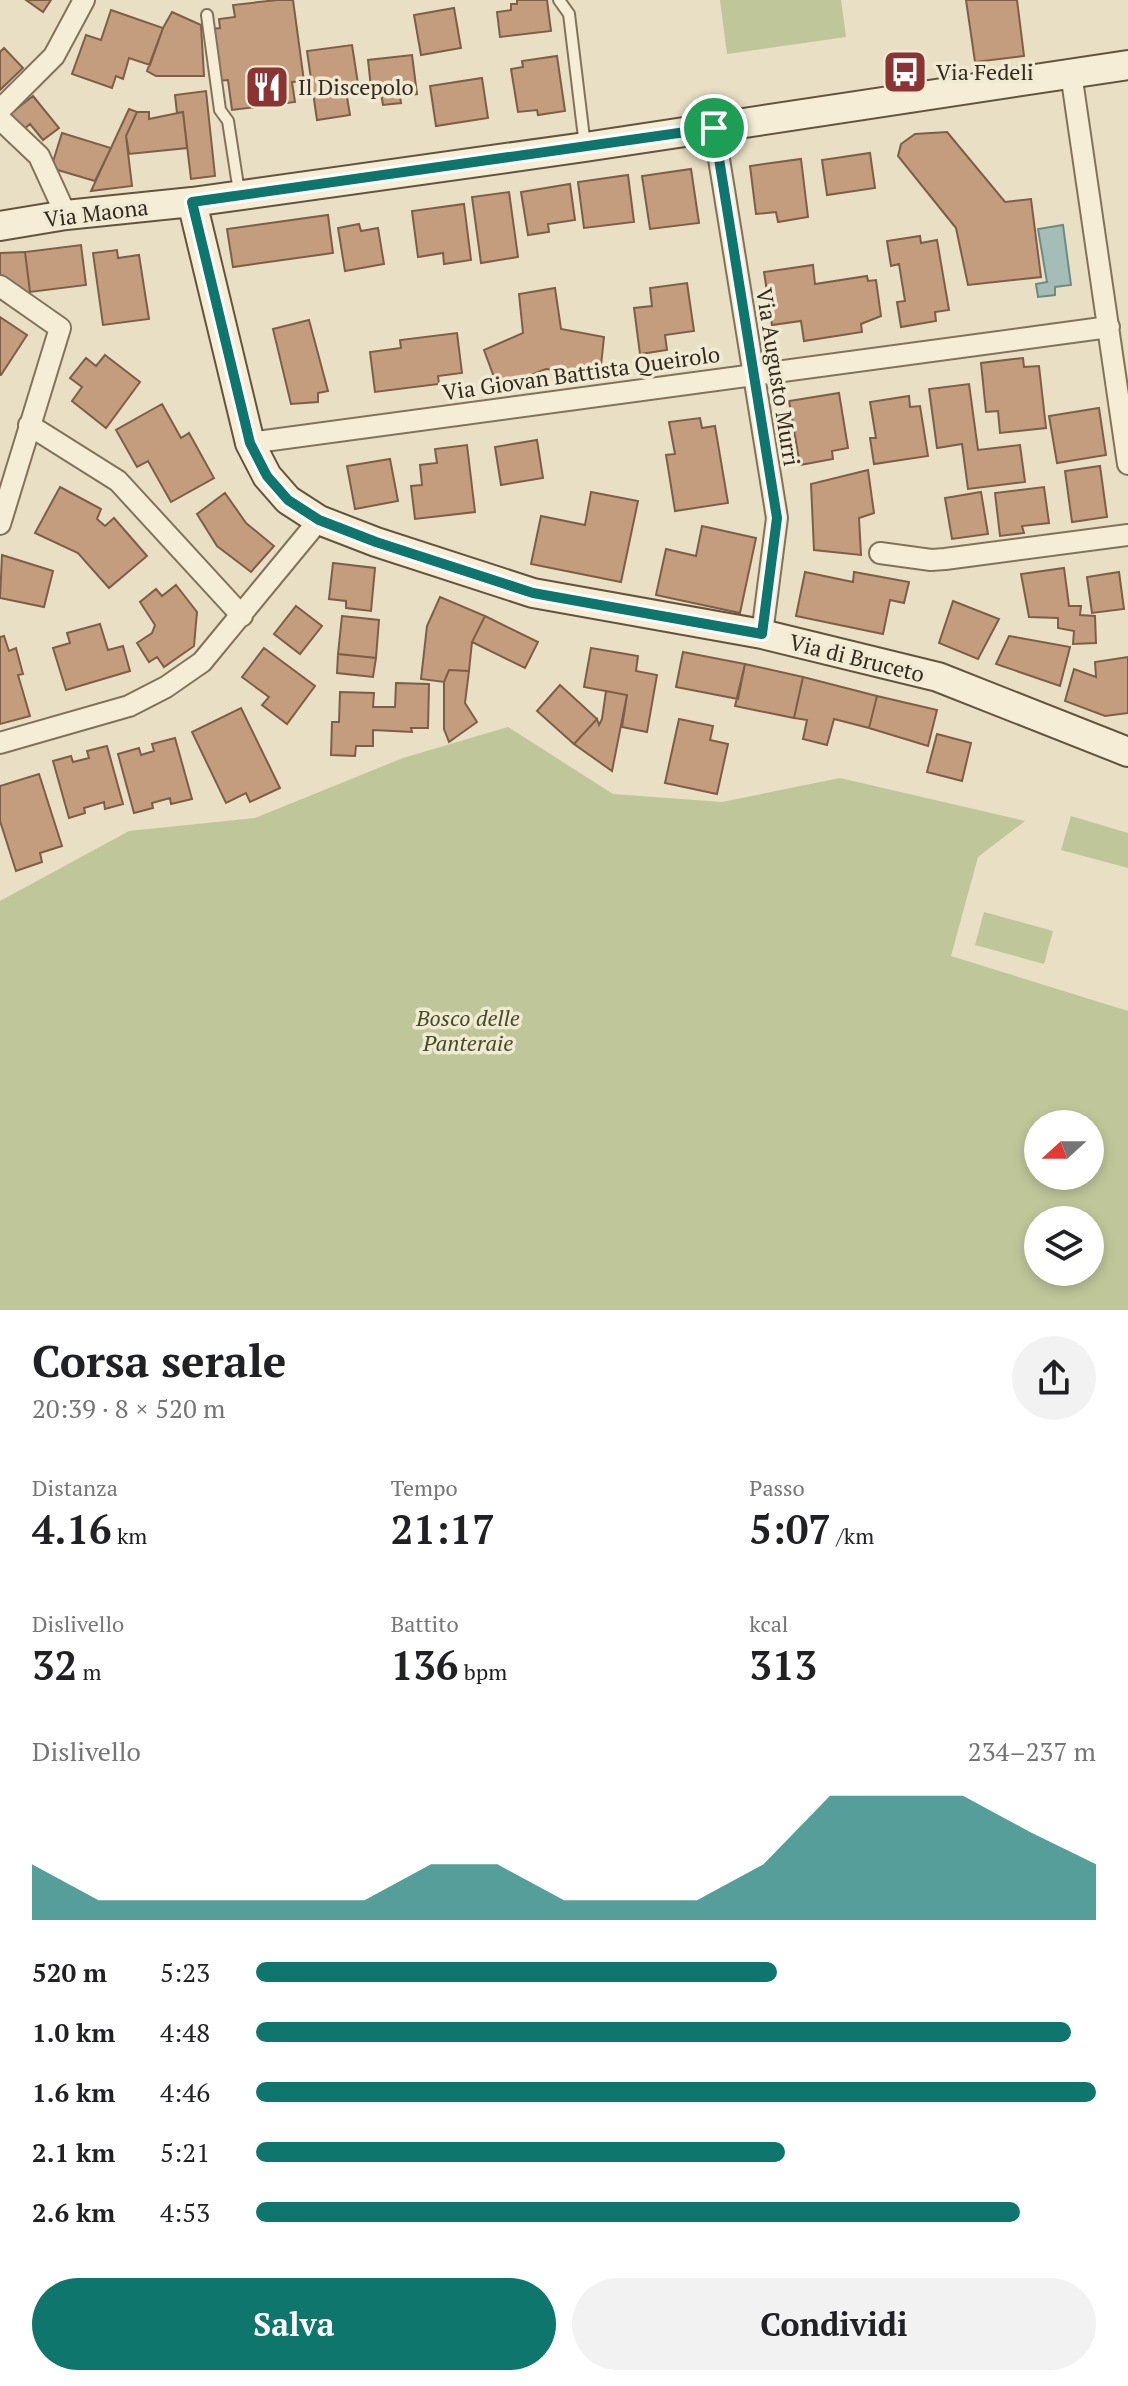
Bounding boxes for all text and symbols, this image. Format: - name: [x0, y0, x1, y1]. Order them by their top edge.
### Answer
- bus stop icon: Via Fedeli: [881, 48, 929, 96]
- place label: Via Fedeli: [936, 57, 1034, 86]
- restaurant icon: Il Discepolo: [243, 63, 291, 111]
- place label: Il Discepolo: [298, 72, 414, 101]
- pin: [680, 94, 748, 162]
- icon: arrive: [692, 106, 736, 150]
- street label: Via Maona: [42, 192, 150, 233]
- street label: Via Augusto Murri: [750, 286, 807, 468]
- street label: Via Giovan Battista Queirolo: [440, 339, 722, 406]
- street label: Via di Bruceto: [787, 627, 928, 688]
- park label: Bosco delle Panteraie: [415, 1003, 520, 1057]
- north arrow: [1024, 1110, 1104, 1190]
- map controls: [1024, 1110, 1104, 1286]
- button: layers: [1024, 1206, 1104, 1286]
- text: Corsa serale: [32, 1331, 286, 1390]
- button: share: [1012, 1336, 1096, 1420]
- text: 20:39 · 8 × 520 m: [32, 1391, 226, 1425]
- text: Distanza: [32, 1473, 118, 1502]
- text: Tempo: [391, 1473, 458, 1502]
- text: Passo: [749, 1473, 805, 1502]
- text: 4.16: [32, 1502, 112, 1555]
- text: 21:17: [391, 1502, 495, 1555]
- text: 5:07: [749, 1502, 831, 1555]
- text: km: [112, 1521, 147, 1550]
- text: /km: [831, 1521, 874, 1550]
- text: Dislivello: [32, 1609, 124, 1638]
- text: Battito: [391, 1609, 459, 1638]
- text: kcal: [749, 1609, 788, 1638]
- text: 32: [32, 1638, 77, 1691]
- text: 136: [391, 1638, 458, 1691]
- text: 313: [749, 1638, 817, 1691]
- text: m: [77, 1657, 102, 1686]
- text: bpm: [458, 1657, 507, 1686]
- text: Dislivello: [32, 1734, 141, 1768]
- text: 234–237 m: [968, 1734, 1096, 1768]
- text: 520 m: [32, 1955, 107, 1989]
- text: 5:23: [160, 1955, 210, 1989]
- text: 1.0 km: [32, 2015, 115, 2049]
- text: 4:48: [160, 2015, 210, 2049]
- text: 1.6 km: [32, 2075, 115, 2109]
- text: 4:46: [160, 2075, 210, 2109]
- text: 2.1 km: [32, 2135, 115, 2169]
- text: 5:21: [160, 2135, 210, 2169]
- text: 2.6 km: [32, 2195, 115, 2229]
- text: 4:53: [160, 2195, 210, 2229]
- button: Salva: [32, 2278, 556, 2370]
- button: Condividi: [572, 2278, 1096, 2370]

